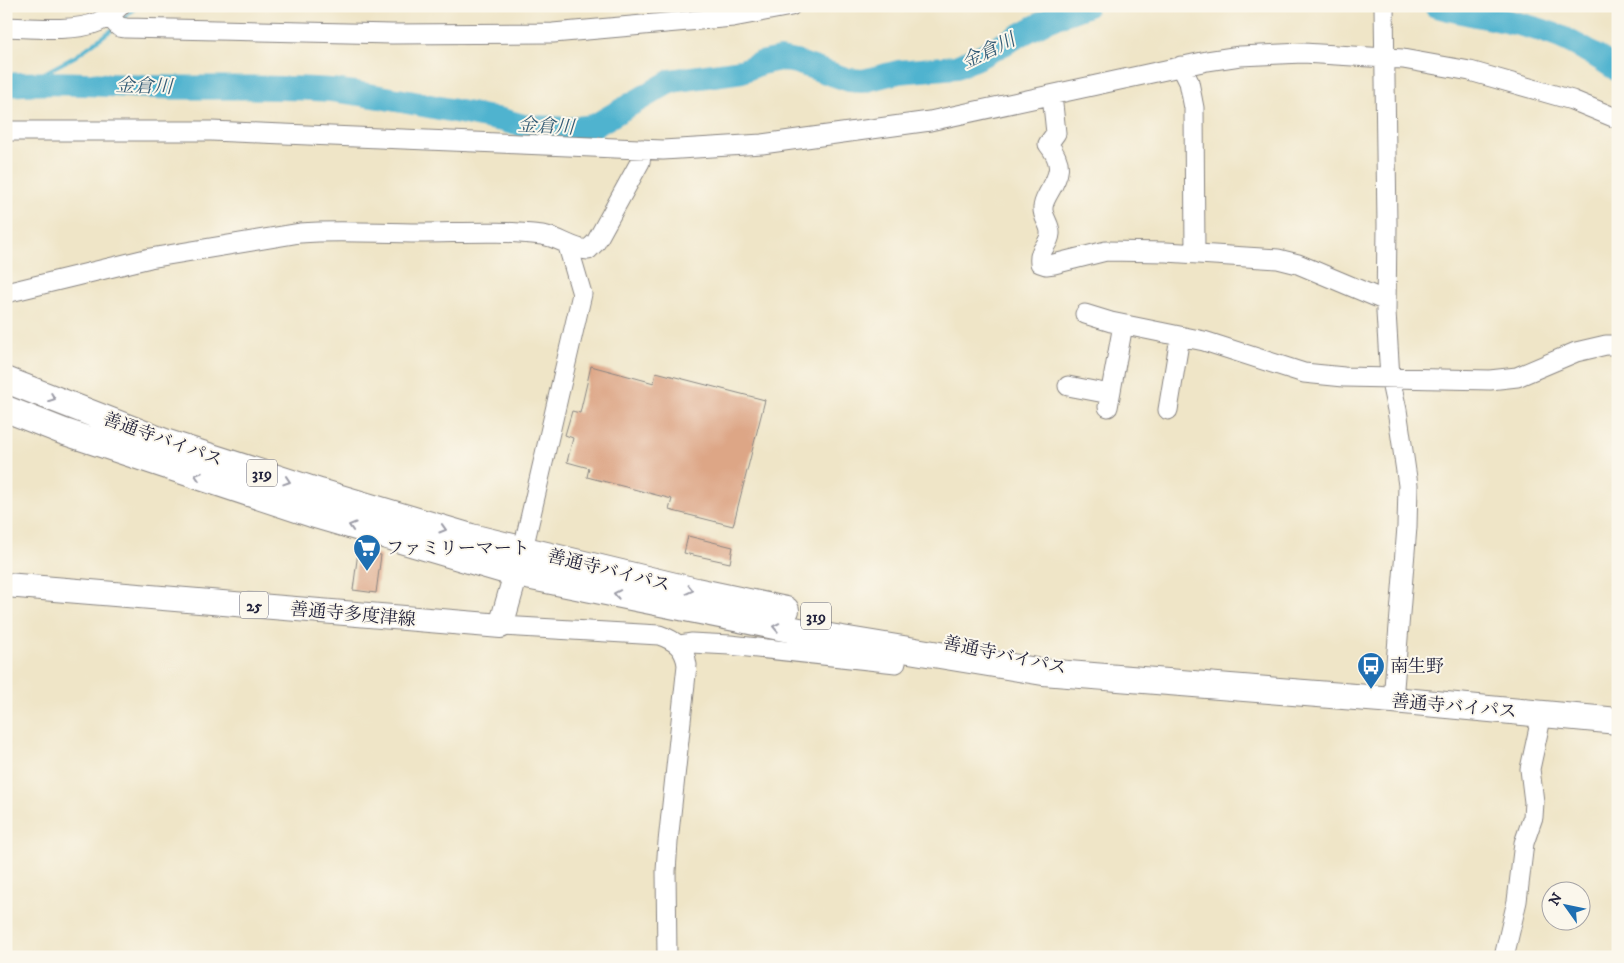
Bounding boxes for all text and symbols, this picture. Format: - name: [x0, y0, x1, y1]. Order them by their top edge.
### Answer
- water label: 金倉川: [958, 28, 1021, 74]
- water label: 金倉川: [115, 74, 175, 99]
- water label: 金倉川: [517, 114, 577, 140]
- one-way arrow: [47, 392, 56, 402]
- street label: 善通寺バイパス: [100, 408, 225, 472]
- road number: 319: [247, 459, 277, 486]
- one-way arrow: [194, 472, 202, 482]
- one-way arrow: [283, 476, 291, 486]
- one-way arrow: [349, 522, 357, 532]
- one-way arrow: [438, 523, 446, 533]
- supermarket icon: ファミリーマート: [352, 533, 382, 572]
- place label: ファミリーマート: [386, 538, 530, 560]
- street label: 善通寺バイパス: [545, 545, 672, 597]
- one-way arrow: [685, 584, 694, 595]
- one-way arrow: [612, 590, 621, 600]
- road number: 25: [240, 592, 268, 618]
- street label: 善通寺多度津線: [289, 599, 417, 631]
- road number: 319: [801, 602, 831, 630]
- one-way arrow: [772, 622, 780, 632]
- street label: 善通寺バイパス: [941, 632, 1069, 680]
- bus stop icon: 南生野: [1356, 651, 1386, 690]
- place label: 南生野: [1390, 656, 1444, 678]
- street label: 善通寺バイパス: [1390, 691, 1517, 723]
- north arrow: [1542, 880, 1592, 930]
- text: N: [1545, 889, 1567, 909]

